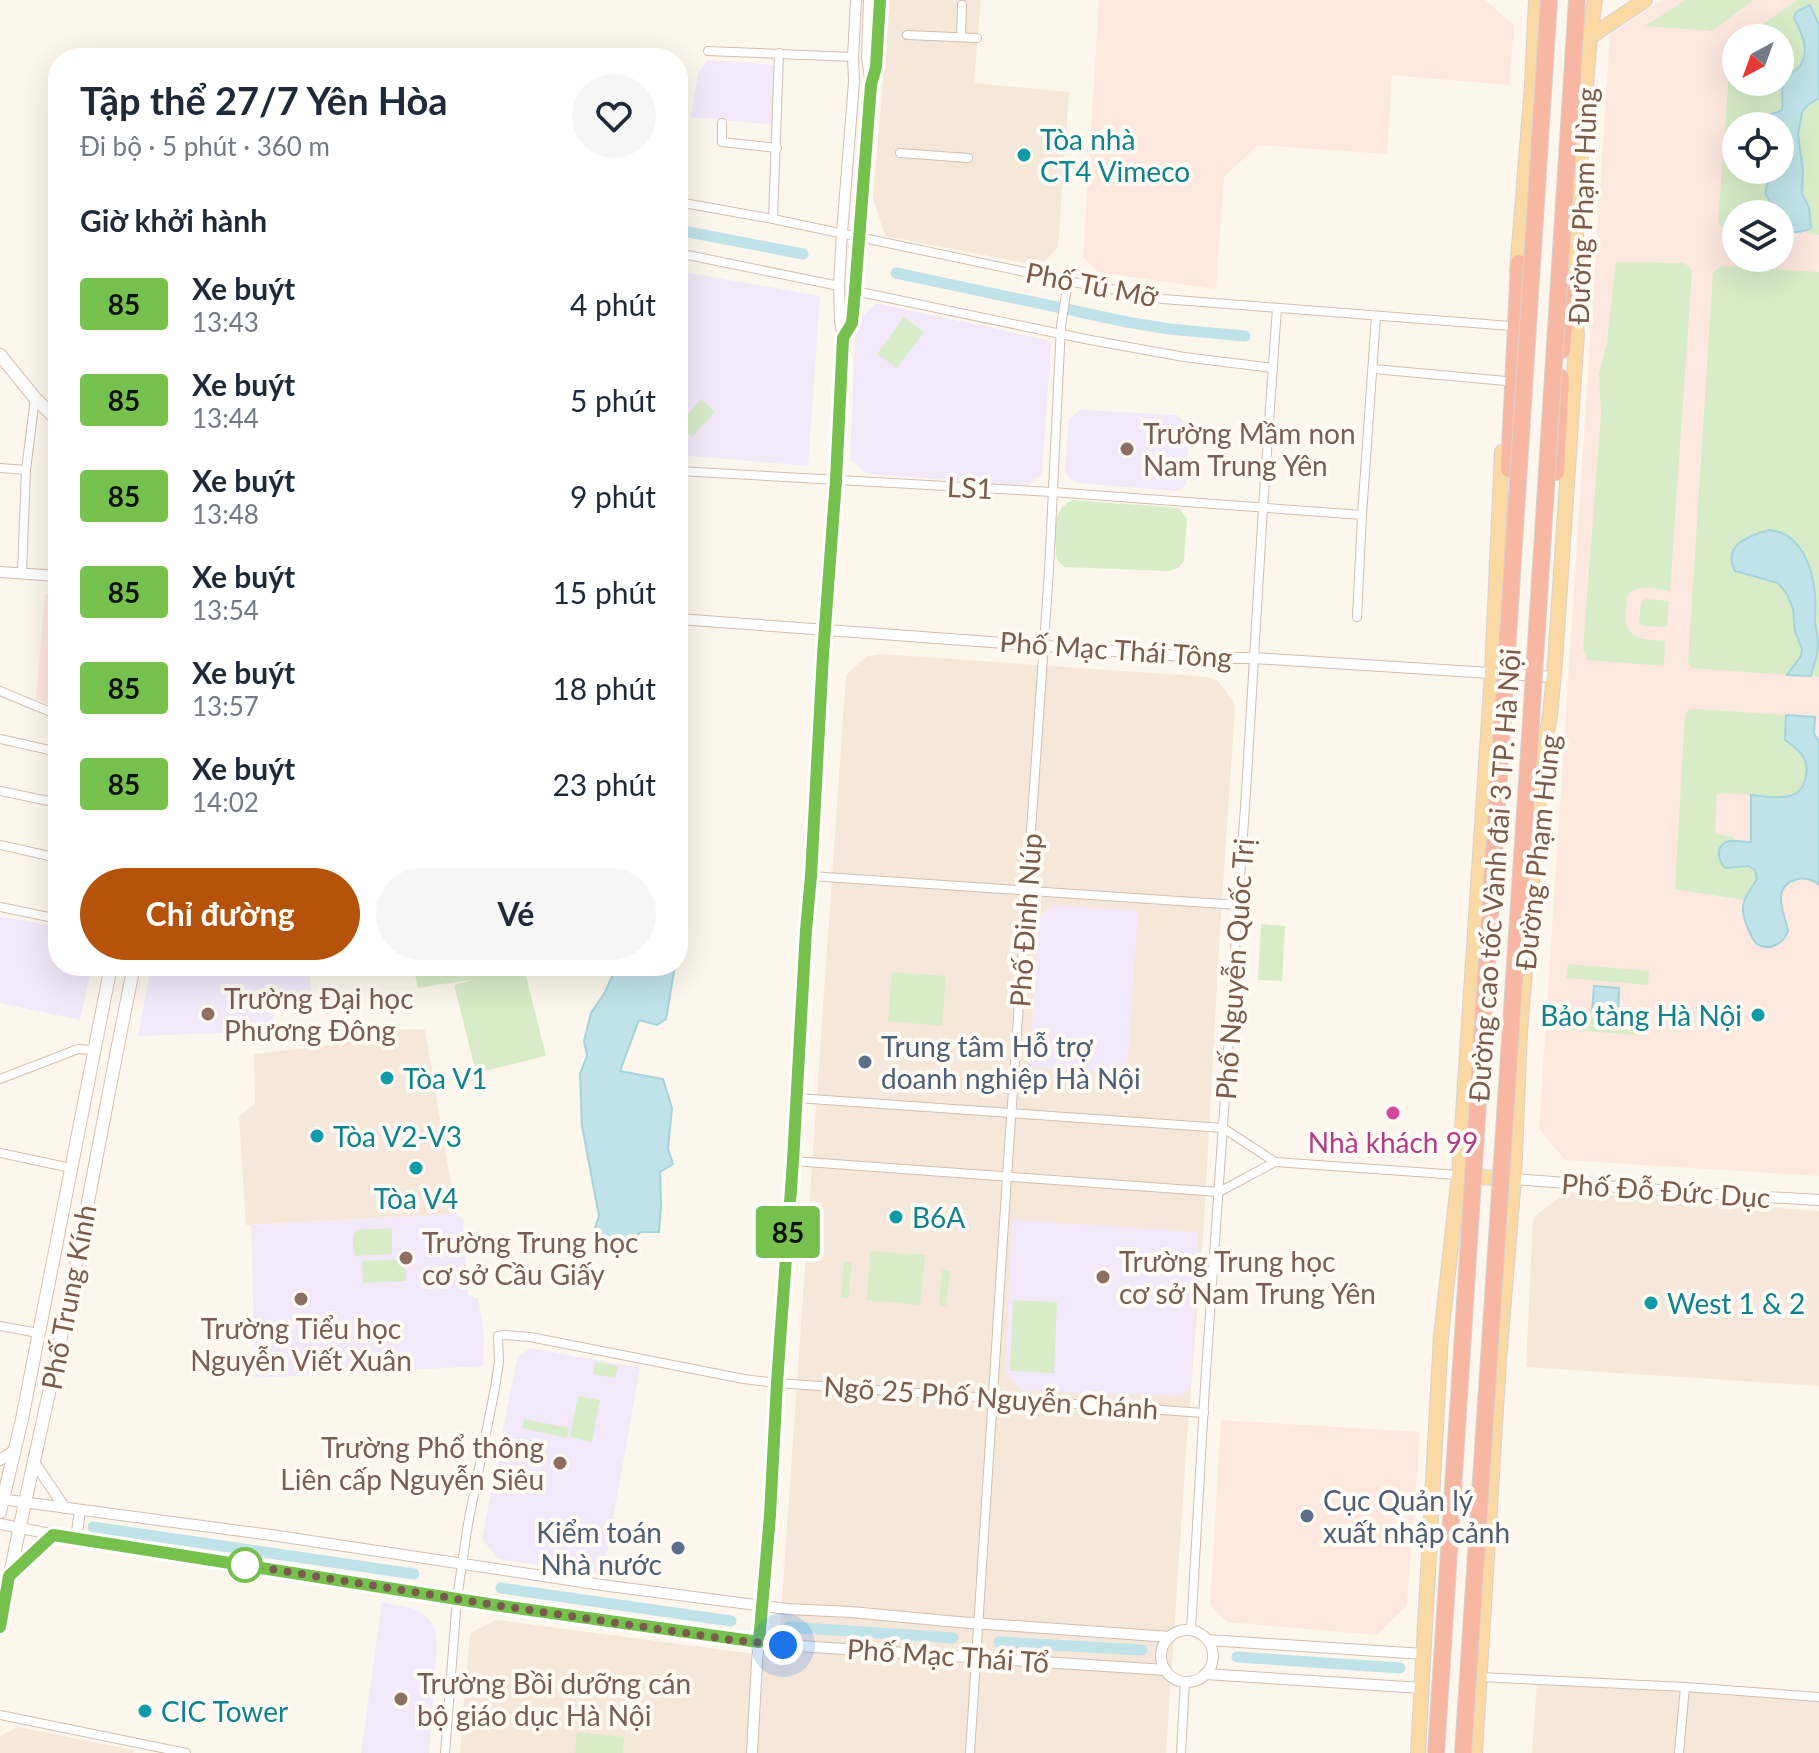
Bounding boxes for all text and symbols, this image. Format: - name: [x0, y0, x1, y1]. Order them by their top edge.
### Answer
- north arrow: [1722, 24, 1794, 96]
- map controls: [1722, 24, 1794, 272]
- button: heart: [572, 74, 656, 158]
- text: Tập thể 27/7 Yên Hòa: [80, 77, 448, 123]
- street label: Đường Phạm Hùng: [1561, 87, 1603, 325]
- button: locate: [1722, 112, 1794, 184]
- place label: Tòa nhà CT4 Vimeco: [1040, 122, 1190, 188]
- text: Đi bộ · 5 phút · 360 m: [80, 130, 330, 162]
- marker: Tòa nhà CT4 Vimeco: [1015, 146, 1033, 164]
- button: layers: [1722, 200, 1794, 272]
- text: Giờ khởi hành: [80, 202, 267, 238]
- street label: Phố Tú Mỡ: [1023, 255, 1162, 314]
- text: Xe buýt: [192, 270, 295, 306]
- text: 4 phút: [570, 286, 656, 322]
- text: 85: [108, 287, 140, 321]
- text: 13:43: [192, 306, 259, 338]
- text: Xe buýt: [192, 366, 295, 402]
- text: 5 phút: [570, 382, 656, 418]
- text: 85: [108, 383, 140, 417]
- text: 13:44: [192, 402, 259, 434]
- place label: Trường Mầm non Nam Trung Yên: [1143, 416, 1356, 482]
- marker: Trường Mầm non Nam Trung Yên: [1118, 440, 1136, 458]
- text: Xe buýt: [192, 462, 295, 498]
- street label: LS1: [946, 469, 994, 505]
- text: 9 phút: [570, 478, 656, 514]
- text: 85: [108, 479, 140, 513]
- text: 13:48: [192, 498, 259, 530]
- text: Xe buýt: [192, 558, 295, 594]
- text: 15 phút: [552, 574, 656, 610]
- text: 85: [108, 575, 140, 609]
- text: 13:54: [192, 594, 259, 626]
- street label: Phố Mạc Thái Tông: [999, 624, 1233, 674]
- street label: Đường cao tốc Vành đai 3 TP. Hà Nội: [1461, 647, 1527, 1103]
- text: Xe buýt: [192, 654, 295, 690]
- text: 18 phút: [552, 670, 656, 706]
- text: 85: [108, 671, 140, 705]
- text: 13:57: [192, 690, 259, 722]
- street label: Đường Phạm Hùng: [1508, 732, 1566, 972]
- text: Xe buýt: [192, 750, 295, 786]
- text: 23 phút: [552, 766, 656, 802]
- text: 85: [108, 767, 140, 801]
- text: 14:02: [192, 786, 259, 818]
- street label: Phố Đinh Núp: [1002, 832, 1048, 1008]
- street label: Phố Nguyễn Quốc Trị: [1208, 837, 1260, 1101]
- button: Chỉ đường: [80, 868, 360, 960]
- button: Vé: [376, 868, 656, 960]
- place label: Trường Đại học Phương Đông: [224, 981, 414, 1047]
- place label: Bảo tàng Hà Nội: [1540, 998, 1742, 1032]
- marker: Trường Đại học Phương Đông: [199, 1005, 217, 1023]
- marker: Bảo tàng Hà Nội: [1749, 1006, 1767, 1024]
- place label: Trung tâm Hỗ trợ doanh nghiệp Hà Nội: [881, 1029, 1141, 1095]
- marker: Trung tâm Hỗ trợ doanh nghiệp Hà Nội: [856, 1053, 874, 1071]
- place label: Tòa V1: [403, 1061, 487, 1095]
- marker: Tòa V1: [378, 1069, 396, 1087]
- marker: Nhà khách 99: [1384, 1104, 1402, 1122]
- place label: Tòa V2-V3: [333, 1119, 462, 1153]
- place label: Nhà khách 99: [1308, 1125, 1478, 1159]
- marker: Tòa V2-V3: [308, 1127, 326, 1145]
- marker: Tòa V4: [407, 1159, 425, 1177]
- street label: Phố Đỗ Đức Dục: [1560, 1166, 1772, 1214]
- place label: Tòa V4: [374, 1181, 458, 1215]
- place label: B6A: [912, 1200, 965, 1234]
- street label: Phố Trung Kính: [33, 1202, 103, 1392]
- line badge: 85: [752, 1206, 824, 1258]
- marker: B6A: [887, 1208, 905, 1226]
- text: 85: [772, 1215, 804, 1249]
- place label: Trường Trung học cơ sở Cầu Giấy: [422, 1225, 638, 1291]
- place label: Trường Trung học cơ sở Nam Trung Yên: [1119, 1244, 1376, 1310]
- marker: Trường Trung học cơ sở Cầu Giấy: [397, 1249, 415, 1267]
- marker: Trường Trung học cơ sở Nam Trung Yên: [1094, 1268, 1112, 1286]
- place label: West 1 & 2: [1667, 1286, 1805, 1320]
- marker: Trường Tiểu học Nguyễn Viết Xuân: [292, 1290, 310, 1308]
- marker: West 1 & 2: [1642, 1294, 1660, 1312]
- place label: Trường Tiểu học Nguyễn Viết Xuân: [190, 1311, 412, 1377]
- street label: Ngõ 25 Phố Nguyễn Chánh: [822, 1368, 1160, 1426]
- place label: Trường Phổ thông Liên cấp Nguyễn Siêu: [280, 1430, 544, 1496]
- marker: Trường Phổ thông Liên cấp Nguyễn Siêu: [551, 1454, 569, 1472]
- place label: Cục Quản lý xuất nhập cảnh: [1323, 1483, 1510, 1549]
- marker: Cục Quản lý xuất nhập cảnh: [1298, 1507, 1316, 1525]
- place label: Kiểm toán Nhà nước: [536, 1515, 662, 1581]
- marker: Kiểm toán Nhà nước: [669, 1539, 687, 1557]
- unlabelled marker: [228, 1548, 262, 1582]
- your location: [763, 1625, 803, 1665]
- street label: Phố Mạc Thái Tổ: [846, 1631, 1050, 1679]
- place label: Trường Bồi dưỡng cán bộ giáo dục Hà Nội: [417, 1666, 691, 1732]
- marker: Trường Bồi dưỡng cán bộ giáo dục Hà Nội: [392, 1690, 410, 1708]
- place label: CIC Tower: [161, 1694, 288, 1728]
- marker: CIC Tower: [136, 1702, 154, 1720]

